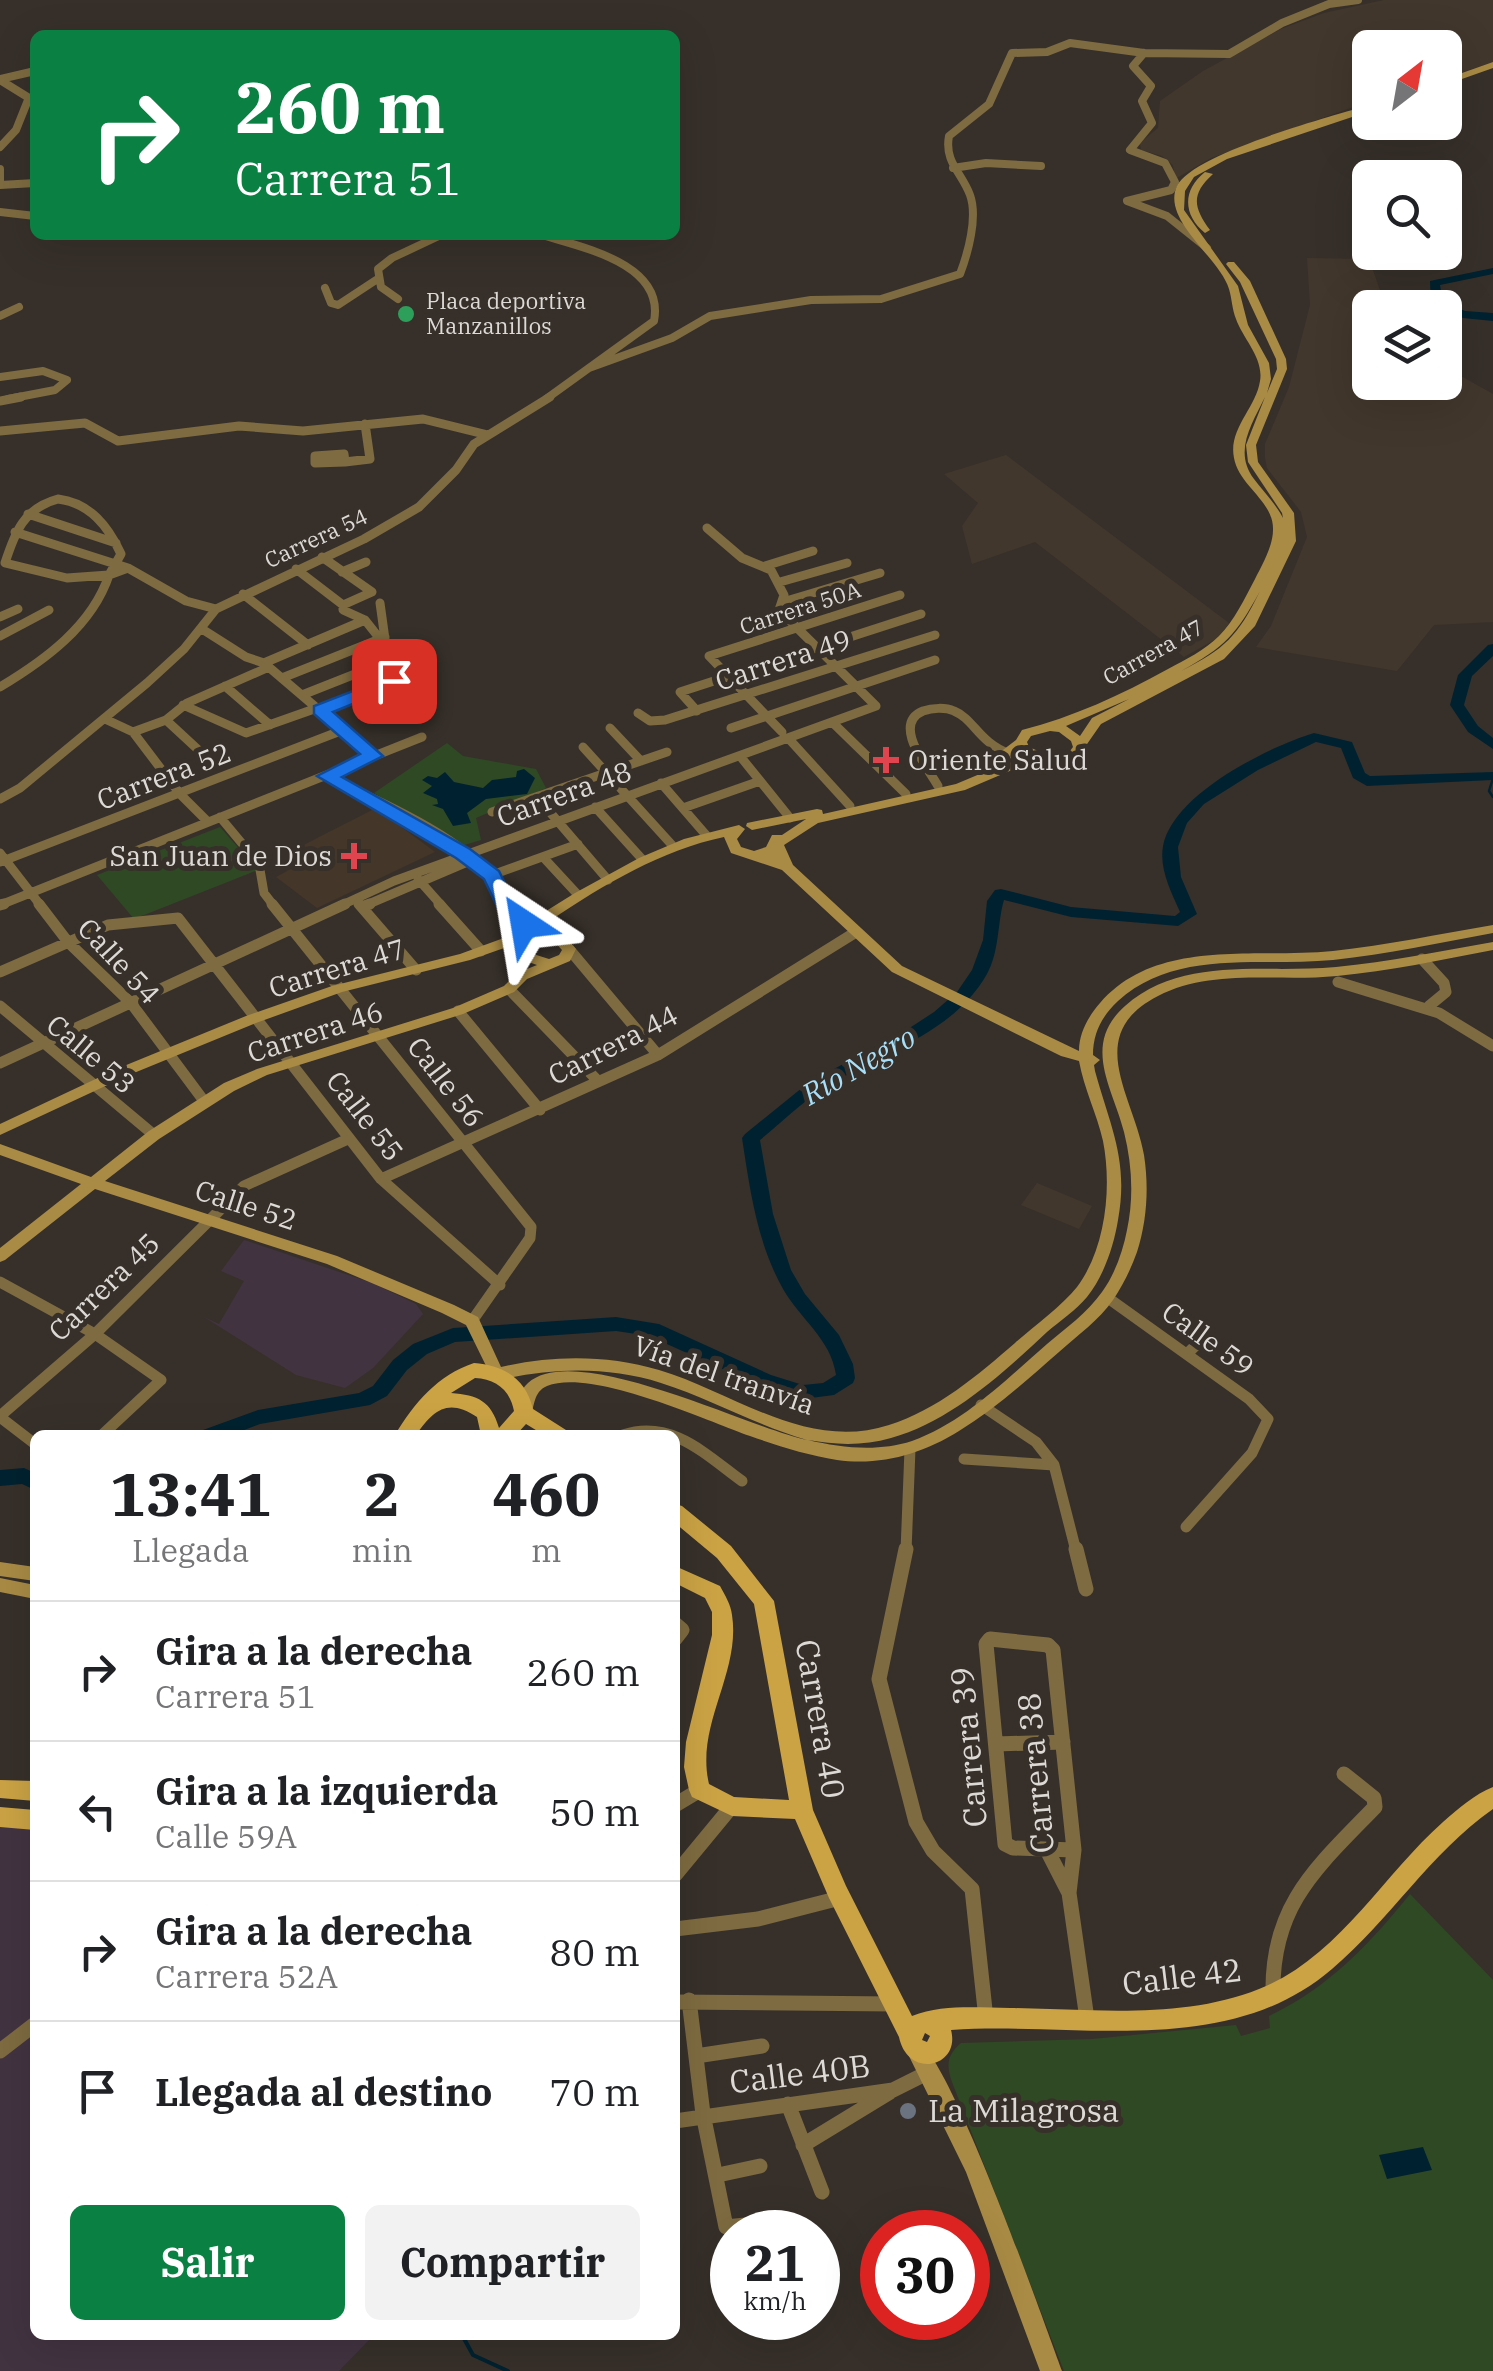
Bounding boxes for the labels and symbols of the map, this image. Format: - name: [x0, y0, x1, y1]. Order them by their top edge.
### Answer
- north arrow: [1352, 30, 1462, 140]
- place label: Placa deportiva Manzanillos: [426, 286, 586, 340]
- marker: Placa deportiva Manzanillos: [395, 303, 417, 325]
- street label: Carrera 54: [260, 501, 372, 574]
- street label: Carrera 50A: [736, 574, 864, 641]
- street label: Carrera 47: [1097, 612, 1208, 691]
- street label: Carrera 49: [710, 620, 856, 699]
- pin: [352, 639, 437, 724]
- street label: Carrera 52: [91, 733, 236, 818]
- place label: Oriente Salud: [908, 741, 1088, 778]
- marker: Oriente Salud: [873, 747, 899, 773]
- street label: Carrera 48: [491, 752, 636, 835]
- place label: San Juan de Dios: [110, 837, 332, 874]
- marker: San Juan de Dios: [341, 843, 367, 869]
- position arrow: [472, 872, 576, 976]
- street label: Calle 54: [70, 910, 169, 1012]
- street label: Carrera 47: [264, 929, 410, 1006]
- street label: Carrera 46: [242, 992, 388, 1071]
- street label: Carrera 44: [542, 996, 684, 1093]
- street label: Calle 53: [39, 1006, 143, 1102]
- water label: Río Negro: [793, 1016, 922, 1113]
- street label: Calle 56: [399, 1029, 493, 1134]
- street label: Calle 55: [318, 1063, 412, 1168]
- street label: Calle 52: [190, 1171, 302, 1238]
- street label: Carrera 45: [40, 1224, 167, 1349]
- street label: Calle 59: [1155, 1293, 1262, 1384]
- street label: Vía del tranvía: [628, 1326, 820, 1423]
- street label: Carrera 40: [786, 1636, 856, 1802]
- street label: Carrera 39: [940, 1665, 996, 1829]
- street label: Carrera 38: [1007, 1691, 1063, 1855]
- street label: Calle 42: [1120, 1948, 1244, 2004]
- street label: Calle 40B: [727, 2044, 873, 2102]
- place label: La Milagrosa: [928, 2089, 1120, 2131]
- marker: La Milagrosa: [897, 2100, 919, 2122]
- speed limit sign: 30: [860, 2210, 990, 2340]

